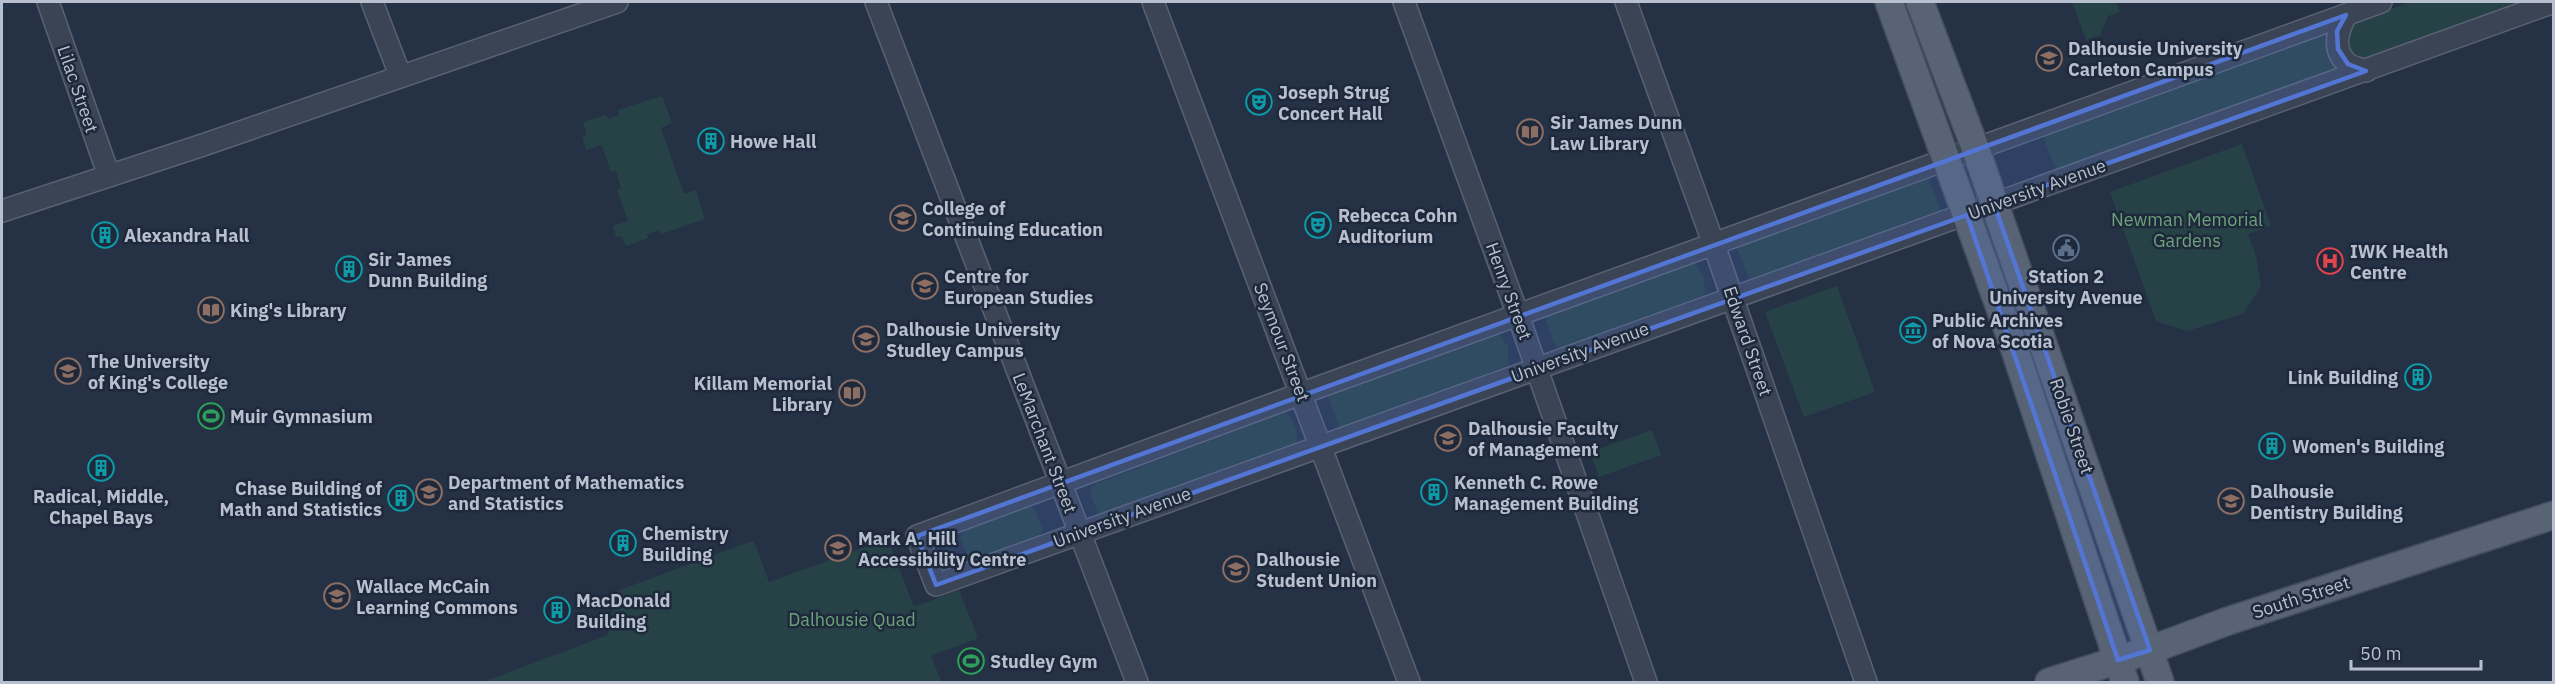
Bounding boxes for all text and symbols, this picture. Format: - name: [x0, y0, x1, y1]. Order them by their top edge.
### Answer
- place label: Dalhousie University Carleton Campus: [2068, 37, 2243, 81]
- street label: Lilac Street: [52, 42, 104, 136]
- school or university icon: Dalhousie University Carleton Campus: [2034, 43, 2064, 73]
- place label: Joseph Strug Concert Hall: [1278, 81, 1389, 125]
- theatre icon: Joseph Strug Concert Hall: [1244, 87, 1274, 117]
- place label: Sir James Dunn Law Library: [1550, 111, 1682, 155]
- library icon: Sir James Dunn Law Library: [1515, 117, 1545, 147]
- building icon: Howe Hall: [696, 126, 726, 156]
- place label: Howe Hall: [730, 130, 817, 153]
- street label: University Avenue: [1965, 153, 2109, 225]
- place label: College of Continuing Education: [922, 197, 1103, 241]
- school or university icon: College of Continuing Education: [888, 203, 918, 233]
- place label: Rebecca Cohn Auditorium: [1338, 204, 1457, 248]
- park label: Newman Memorial Gardens: [2111, 208, 2263, 252]
- theatre icon: Rebecca Cohn Auditorium: [1303, 210, 1333, 240]
- building icon: Alexandra Hall: [90, 220, 120, 250]
- place label: Alexandra Hall: [124, 224, 250, 247]
- public building icon: Station 2 University Avenue: [2051, 233, 2081, 263]
- street label: Henry Street: [1481, 239, 1537, 343]
- place label: IWK Health Centre: [2350, 240, 2448, 284]
- hospital icon: IWK Health Centre: [2315, 246, 2345, 276]
- place label: Sir James Dunn Building: [368, 248, 487, 292]
- building icon: Sir James Dunn Building: [334, 254, 364, 284]
- place label: Centre for European Studies: [944, 265, 1093, 309]
- place label: Station 2 University Avenue: [1989, 265, 2143, 309]
- school or university icon: Centre for European Studies: [910, 271, 940, 301]
- street label: Seymour Street: [1249, 279, 1315, 405]
- street label: Edward Street: [1718, 283, 1778, 399]
- library icon: King's Library: [196, 295, 226, 325]
- place label: King's Library: [230, 299, 347, 322]
- place label: Public Archives of Nova Scotia: [1932, 309, 2063, 353]
- museum icon: Public Archives of Nova Scotia: [1898, 315, 1928, 345]
- street label: University Avenue: [1508, 316, 1652, 388]
- place label: Dalhousie University Studley Campus: [886, 318, 1061, 362]
- school or university icon: Dalhousie University Studley Campus: [851, 324, 881, 354]
- place label: The University of King's College: [88, 350, 228, 394]
- school or university icon: The University of King's College: [53, 356, 83, 386]
- building icon: Link Building: [2403, 362, 2433, 392]
- place label: Link Building: [2288, 366, 2398, 389]
- street label: LeMarchant Street: [1008, 370, 1082, 516]
- place label: Killam Memorial Library: [694, 372, 833, 416]
- street label: Robie Street: [2045, 375, 2099, 477]
- library icon: Killam Memorial Library: [837, 378, 867, 408]
- sports icon: Muir Gymnasium: [196, 401, 226, 431]
- place label: Muir Gymnasium: [230, 405, 373, 428]
- place label: Dalhousie Faculty of Management: [1468, 417, 1619, 461]
- school or university icon: Dalhousie Faculty of Management: [1433, 423, 1463, 453]
- building icon: Women's Building: [2257, 431, 2287, 461]
- place label: Women's Building: [2292, 435, 2444, 458]
- building icon: Radical, Middle, Chapel Bays: [86, 453, 116, 483]
- place label: Department of Mathematics and Statistics: [448, 471, 684, 515]
- place label: Kenneth C. Rowe Management Building: [1454, 471, 1638, 515]
- place label: Chase Building of Math and Statistics: [220, 477, 382, 521]
- school or university icon: Department of Mathematics and Statistics: [414, 477, 444, 507]
- building icon: Kenneth C. Rowe Management Building: [1419, 477, 1449, 507]
- place label: Dalhousie Dentistry Building: [2250, 480, 2403, 524]
- street label: University Avenue: [1050, 481, 1194, 553]
- building icon: Chase Building of Math and Statistics: [386, 483, 416, 513]
- place label: Radical, Middle, Chapel Bays: [33, 485, 169, 529]
- school or university icon: Dalhousie Dentistry Building: [2216, 486, 2246, 516]
- place label: Chemistry Building: [642, 522, 729, 566]
- place label: Mark A. Hill Accessibility Centre: [858, 527, 1026, 571]
- building icon: Chemistry Building: [608, 528, 638, 558]
- school or university icon: Mark A. Hill Accessibility Centre: [823, 533, 853, 563]
- place label: Dalhousie Student Union: [1256, 548, 1377, 592]
- school or university icon: Dalhousie Student Union: [1221, 554, 1251, 584]
- street label: South Street: [2249, 570, 2353, 624]
- place label: Wallace McCain Learning Commons: [356, 575, 518, 619]
- school or university icon: Wallace McCain Learning Commons: [322, 581, 352, 611]
- place label: MacDonald Building: [576, 589, 670, 633]
- building icon: MacDonald Building: [542, 595, 572, 625]
- park label: Dalhousie Quad: [788, 608, 916, 631]
- scale bar: [2351, 633, 2482, 671]
- text: 50 m: [2360, 642, 2402, 665]
- sports icon: Studley Gym: [956, 646, 986, 676]
- place label: Studley Gym: [990, 650, 1098, 673]

